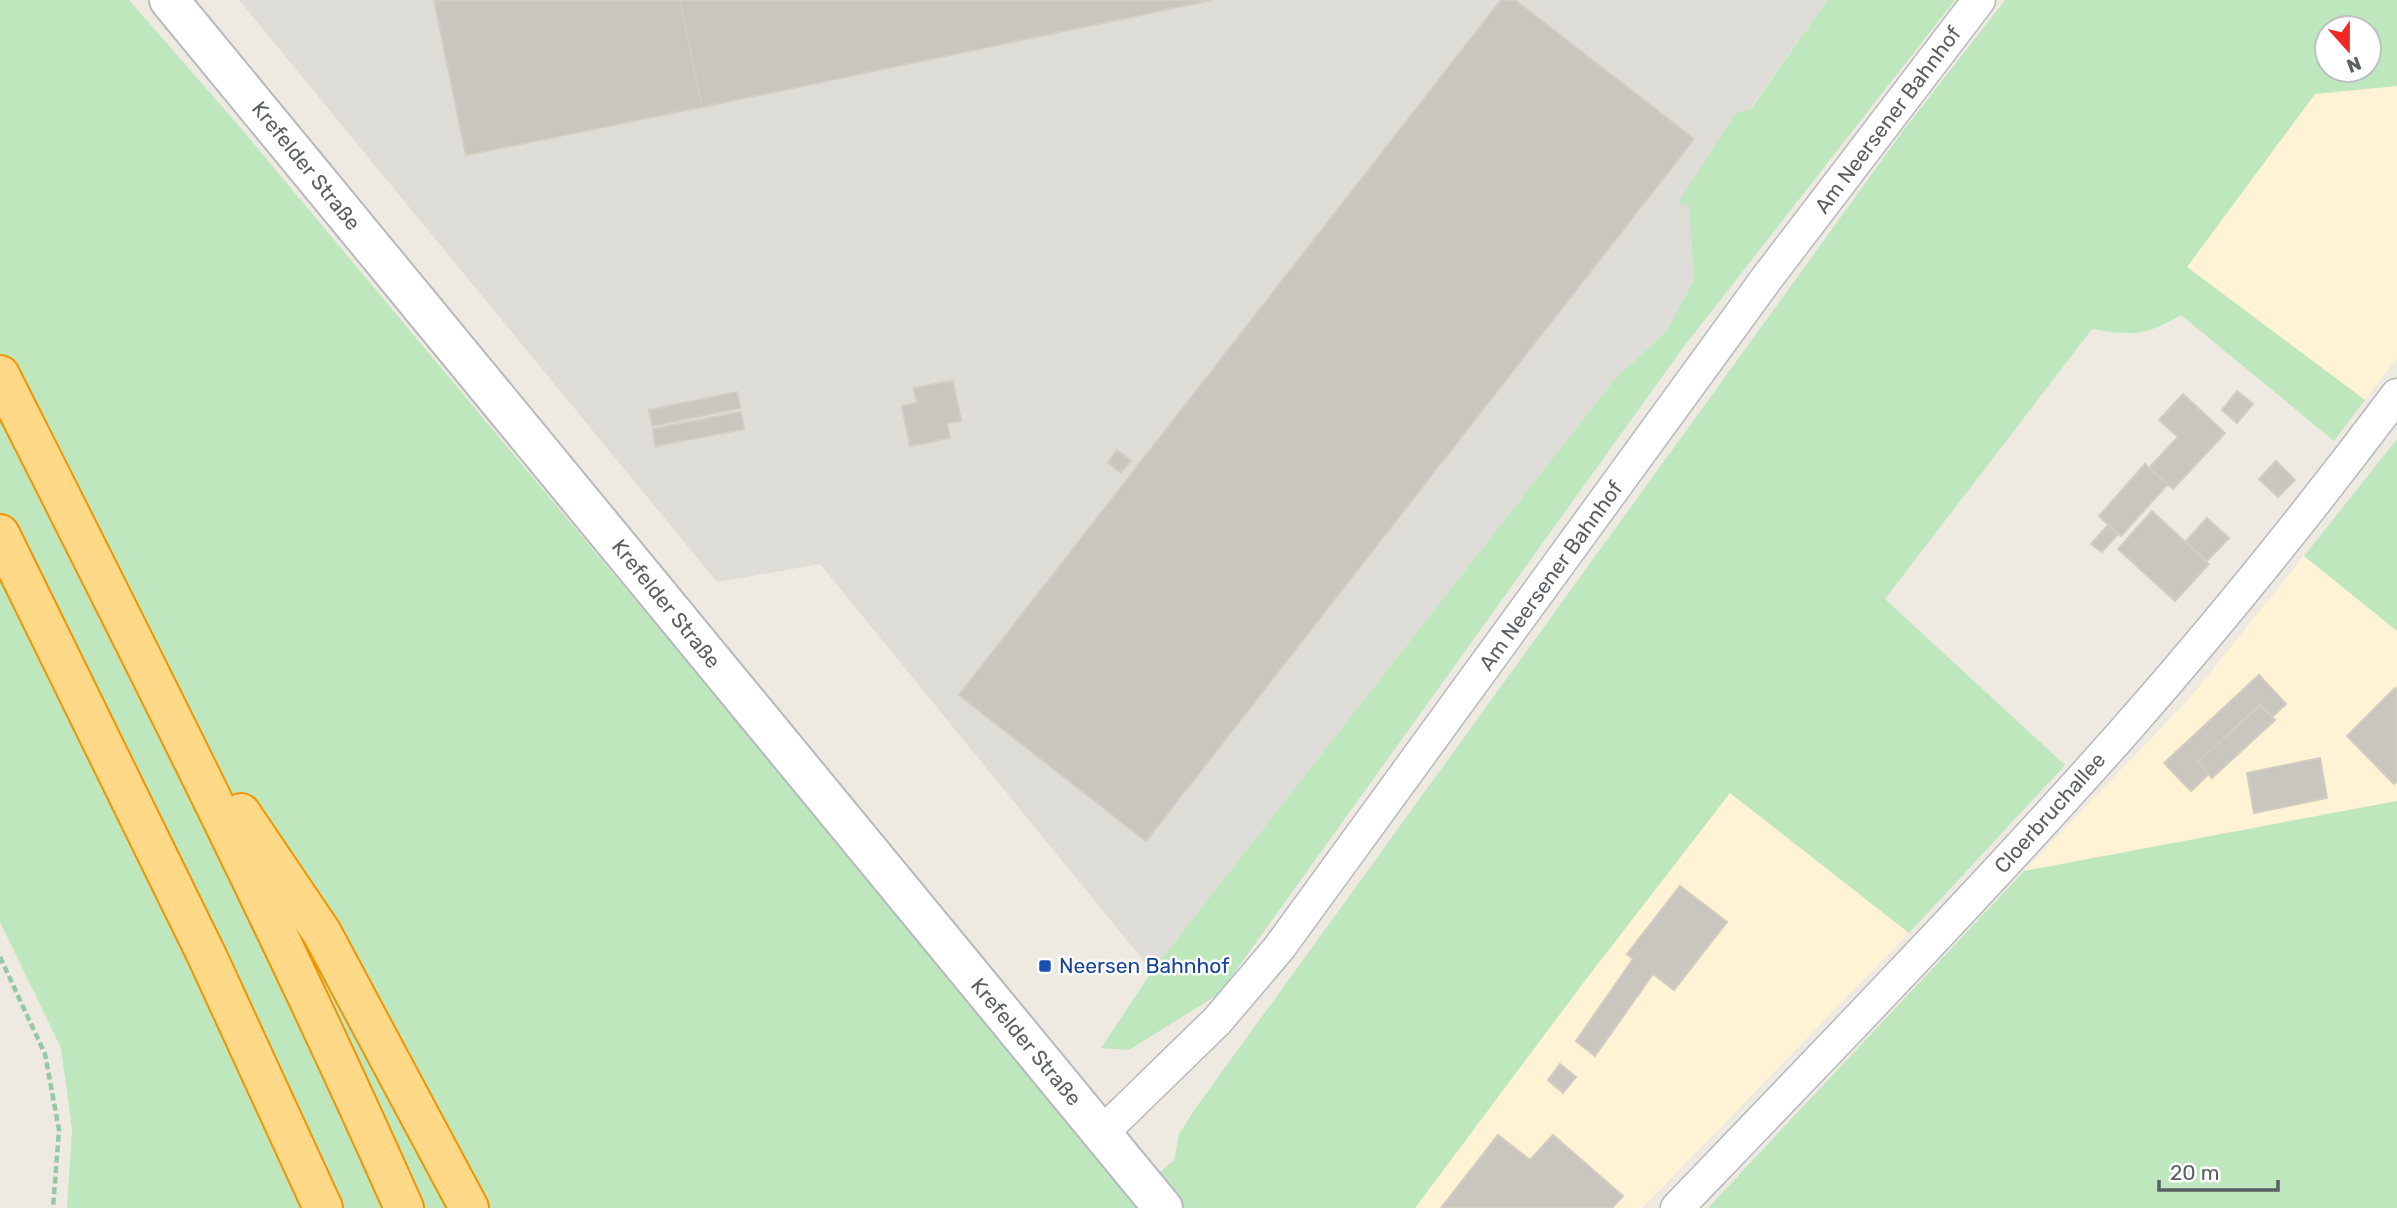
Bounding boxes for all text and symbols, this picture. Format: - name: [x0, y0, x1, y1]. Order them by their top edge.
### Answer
- north arrow: [2313, 14, 2383, 84]
- street label: Am Neersener Bahnhof: [1809, 21, 1966, 218]
- text: N: [2343, 51, 2364, 78]
- street label: Krefelder Straße: [247, 96, 366, 235]
- street label: Am Neersener Bahnhof: [1474, 476, 1628, 675]
- street label: Krefelder Straße: [607, 534, 726, 673]
- street label: Cloerbruchallee: [1989, 747, 2110, 878]
- place label: Neersen Bahnhof: [1059, 953, 1229, 978]
- marker: Neersen Bahnhof: [1037, 958, 1053, 974]
- street label: Krefelder Straße: [966, 973, 1087, 1110]
- scale bar: [2159, 1148, 2278, 1192]
- text: 20 m: [2170, 1160, 2219, 1185]

